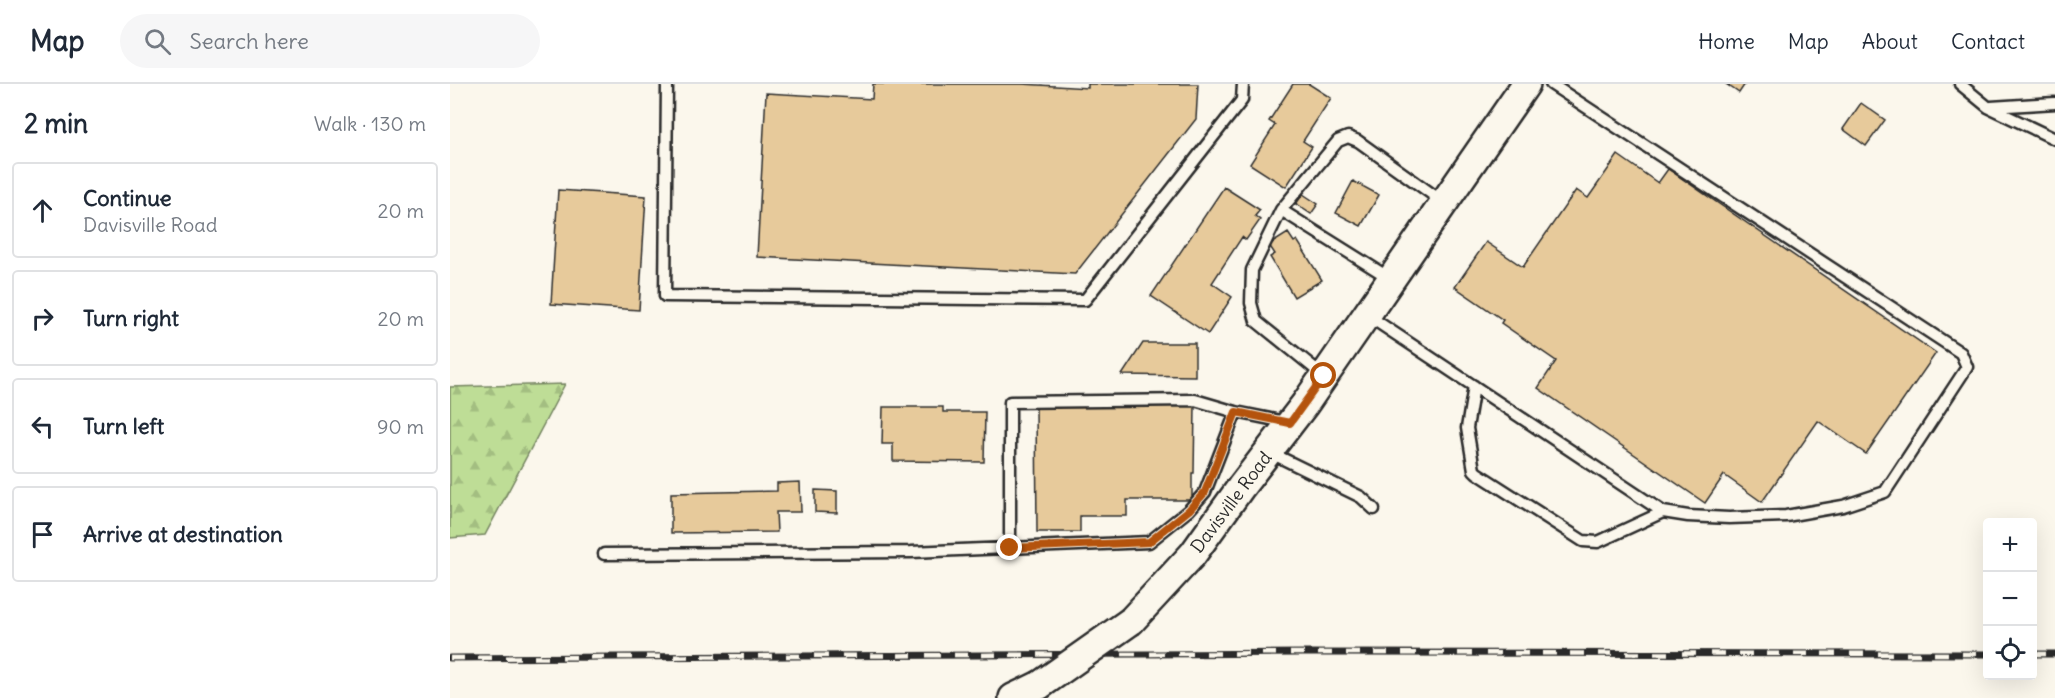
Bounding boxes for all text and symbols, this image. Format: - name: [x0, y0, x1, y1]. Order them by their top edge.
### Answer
- search box: [120, 14, 540, 68]
- text: Map: [30, 23, 84, 59]
- icon: search: [141, 25, 174, 58]
- text: Search here: [189, 27, 309, 55]
- text: Home: [1698, 28, 1755, 55]
- text: Map: [1788, 28, 1829, 55]
- text: About: [1862, 28, 1918, 55]
- text: Contact: [1951, 28, 2025, 55]
- text: 2 min: [24, 107, 88, 140]
- text: Walk · 130 m: [314, 111, 426, 136]
- text: Continue: [83, 184, 172, 212]
- icon: ahead: [26, 194, 59, 227]
- text: 20 m: [378, 198, 424, 223]
- text: Davisville Road: [83, 212, 217, 237]
- icon: right: [26, 302, 59, 335]
- text: Turn right: [83, 304, 179, 332]
- text: 20 m: [378, 306, 424, 331]
- route start: [1310, 362, 1336, 388]
- icon: left: [26, 410, 59, 443]
- text: Turn left: [83, 412, 164, 440]
- text: 90 m: [377, 414, 424, 439]
- street label: Davisville Road: [1185, 446, 1277, 557]
- icon: arrive: [26, 518, 59, 551]
- map controls: [1983, 518, 2037, 680]
- button: +: [1983, 518, 2037, 572]
- text: Arrive at destination: [83, 520, 283, 548]
- route end: [996, 534, 1022, 560]
- button: −: [1983, 572, 2037, 626]
- button: locate: [1983, 626, 2037, 680]

